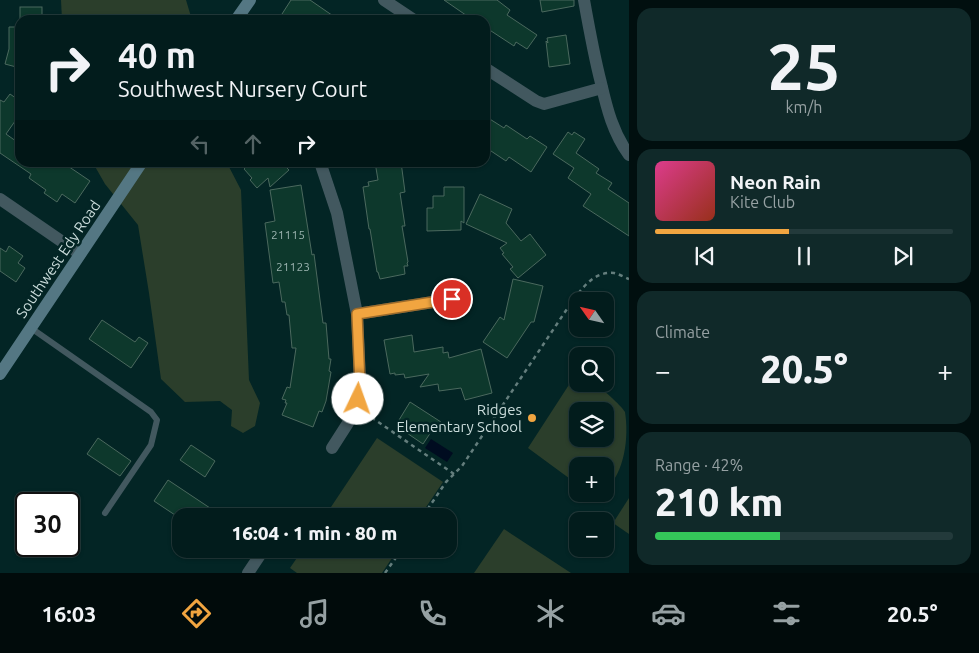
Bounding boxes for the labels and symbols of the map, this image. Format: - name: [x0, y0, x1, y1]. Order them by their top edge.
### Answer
- street label: Southwest Edy Road: [12, 197, 104, 321]
- house number: 21115: [271, 228, 305, 241]
- house number: 21123: [276, 260, 310, 273]
- pin: [431, 278, 473, 320]
- north arrow: [569, 292, 614, 338]
- position arrow: [331, 372, 383, 424]
- place label: Ridges Elementary School: [396, 401, 522, 435]
- marker: Ridges Elementary School: [526, 412, 538, 424]
- speed limit sign: 30: [15, 492, 80, 557]

